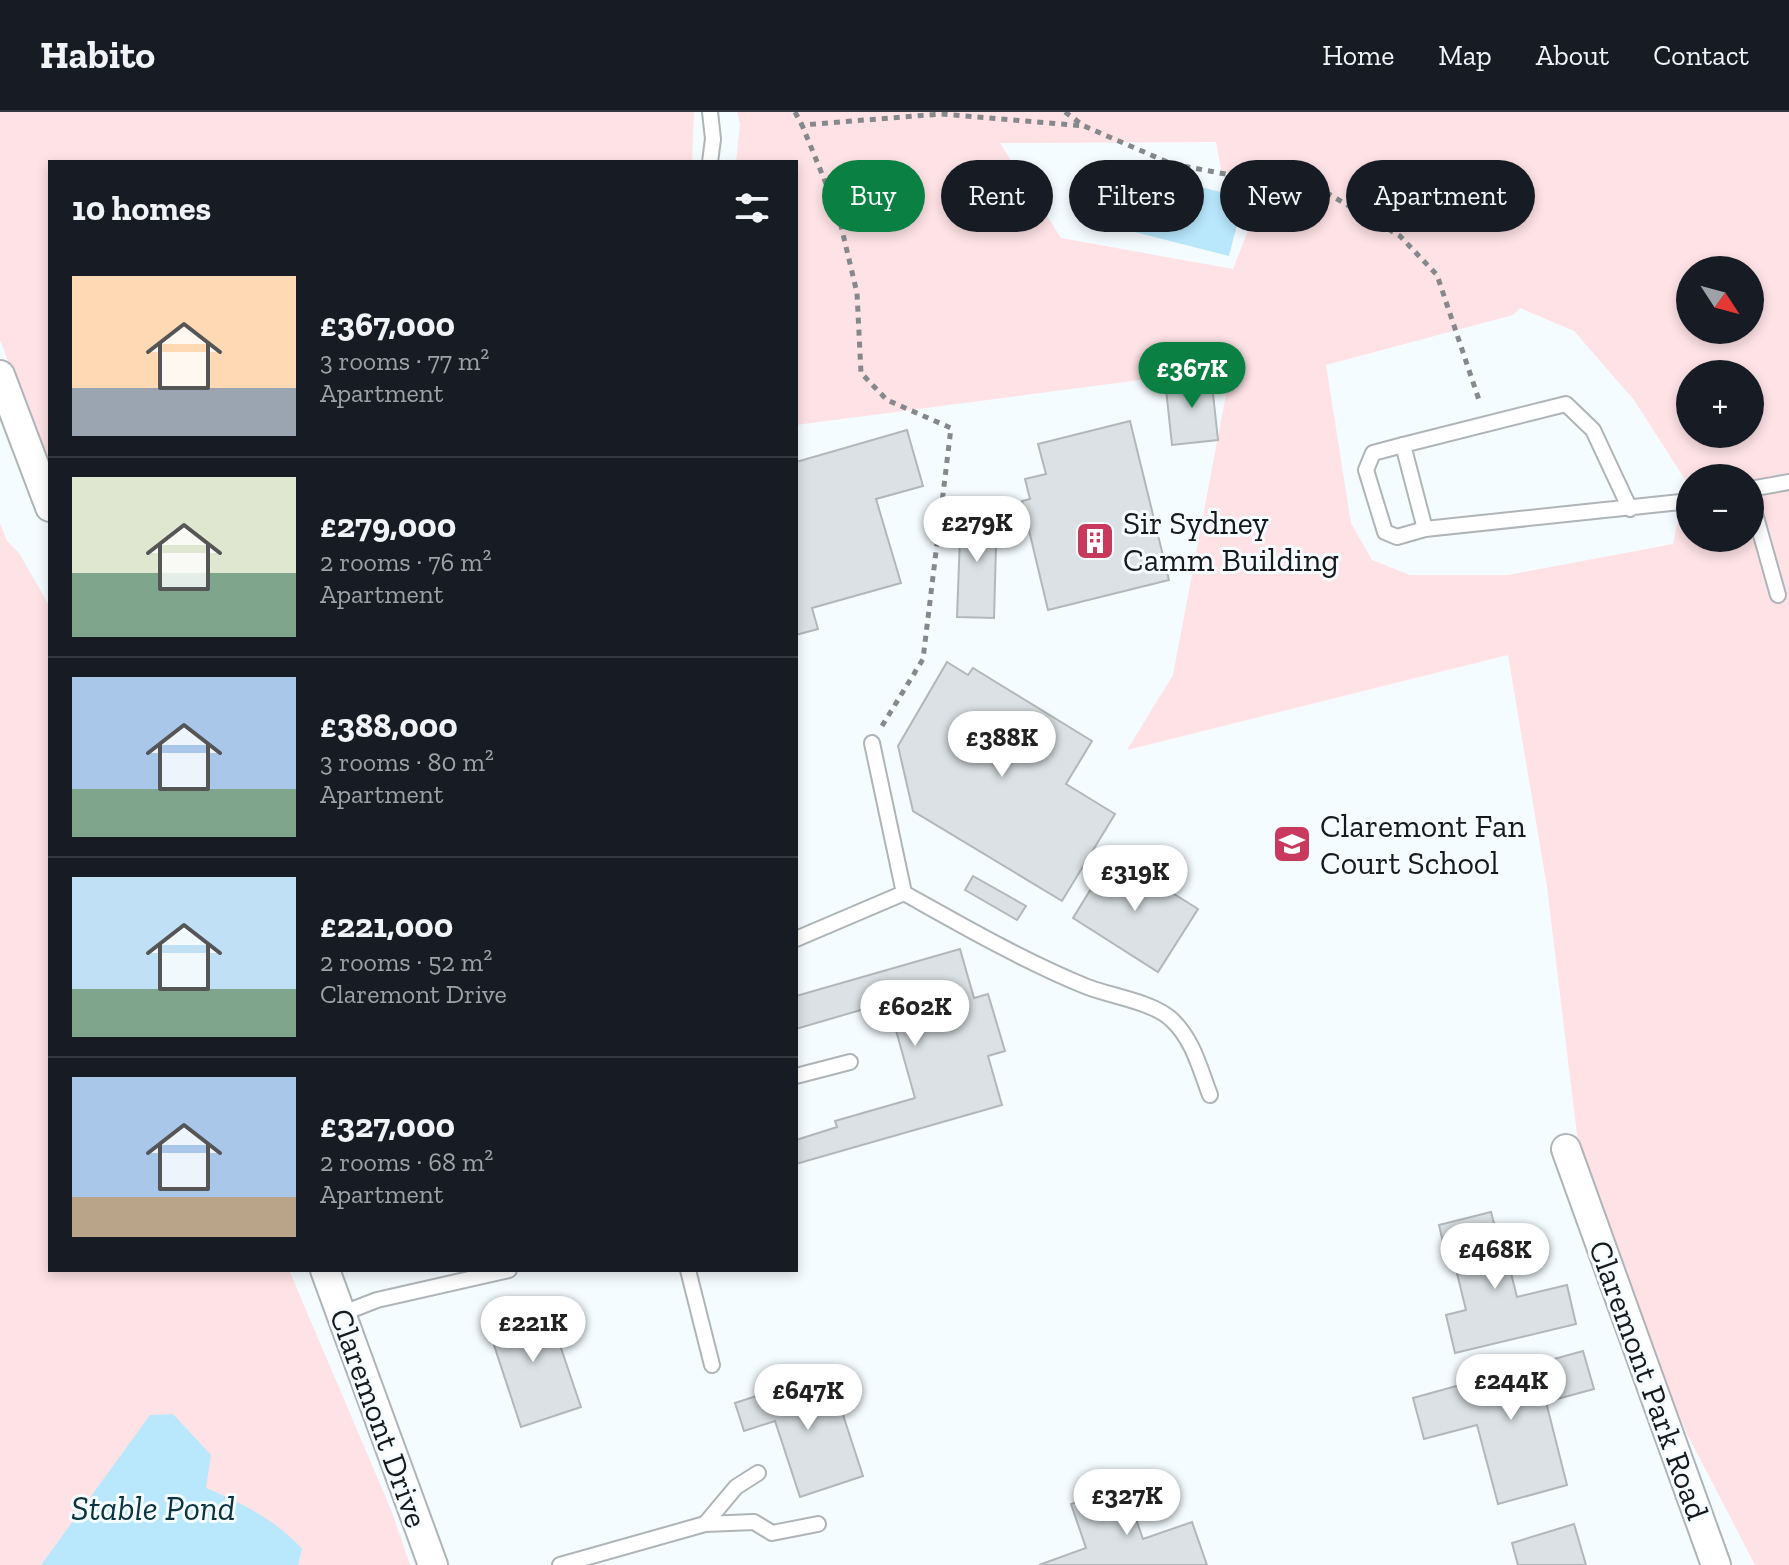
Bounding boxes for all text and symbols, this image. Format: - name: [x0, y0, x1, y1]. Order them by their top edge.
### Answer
- text: Habito: [40, 32, 155, 78]
- text: Home: [1322, 39, 1394, 72]
- text: Map: [1438, 39, 1492, 72]
- text: About: [1536, 39, 1609, 72]
- text: Contact: [1653, 39, 1749, 72]
- chip: Buy: [822, 160, 925, 232]
- chip: Rent: [941, 160, 1053, 232]
- chip: Filters: [1069, 160, 1204, 232]
- chip: New: [1220, 160, 1330, 232]
- chip: Apartment: [1346, 160, 1535, 232]
- icon: filters: [730, 186, 774, 230]
- text: 10 homes: [72, 188, 211, 229]
- north arrow: [1676, 256, 1764, 344]
- map controls: [1676, 256, 1764, 552]
- text: £367,000: [320, 304, 455, 345]
- icon: home: [136, 308, 232, 404]
- pin: £367K: [1136, 342, 1248, 410]
- text: 3 rooms · 77 m²: [320, 345, 489, 377]
- text: £367K: [1156, 352, 1228, 384]
- button: +: [1676, 360, 1764, 448]
- text: Apartment: [320, 377, 443, 409]
- button: −: [1676, 464, 1764, 552]
- pin: £279K: [921, 496, 1033, 564]
- place label: Sir Sydney Camm Building: [1123, 504, 1339, 579]
- text: £279,000: [320, 505, 456, 546]
- text: £279K: [941, 506, 1013, 538]
- icon: home: [136, 509, 232, 605]
- building icon: Sir Sydney Camm Building: [1074, 520, 1116, 562]
- text: 2 rooms · 76 m²: [320, 546, 492, 578]
- text: Apartment: [320, 578, 443, 610]
- text: £388,000: [320, 705, 458, 746]
- icon: home: [136, 709, 232, 805]
- pin: £388K: [946, 711, 1058, 779]
- text: £388K: [966, 721, 1038, 753]
- text: 3 rooms · 80 m²: [320, 746, 494, 778]
- text: Apartment: [320, 778, 443, 810]
- place label: Claremont Fan Court School: [1320, 807, 1527, 882]
- school or university icon: Claremont Fan Court School: [1271, 823, 1313, 865]
- pin: £319K: [1079, 845, 1191, 913]
- text: £319K: [1101, 855, 1169, 887]
- text: £221,000: [320, 905, 453, 946]
- icon: home: [136, 909, 232, 1005]
- text: 2 rooms · 52 m²: [320, 946, 492, 978]
- text: Claremont Drive: [320, 978, 507, 1010]
- pin: £602K: [859, 980, 971, 1048]
- text: £602K: [878, 990, 952, 1022]
- text: £327,000: [320, 1105, 455, 1146]
- icon: home: [136, 1109, 232, 1205]
- text: 2 rooms · 68 m²: [320, 1146, 493, 1178]
- text: Apartment: [320, 1178, 443, 1210]
- pin: £468K: [1439, 1223, 1551, 1291]
- text: £468K: [1458, 1233, 1532, 1265]
- street label: Claremont Park Road: [1581, 1235, 1717, 1525]
- pin: £221K: [477, 1296, 589, 1364]
- street label: Claremont Drive: [322, 1303, 436, 1533]
- text: £221K: [499, 1306, 567, 1338]
- pin: £244K: [1455, 1354, 1567, 1422]
- pin: £647K: [752, 1364, 864, 1432]
- text: £244K: [1474, 1364, 1548, 1396]
- text: £647K: [772, 1374, 844, 1406]
- pin: £327K: [1071, 1469, 1183, 1537]
- text: £327K: [1091, 1479, 1163, 1511]
- water label: Stable Pond: [71, 1488, 235, 1529]

